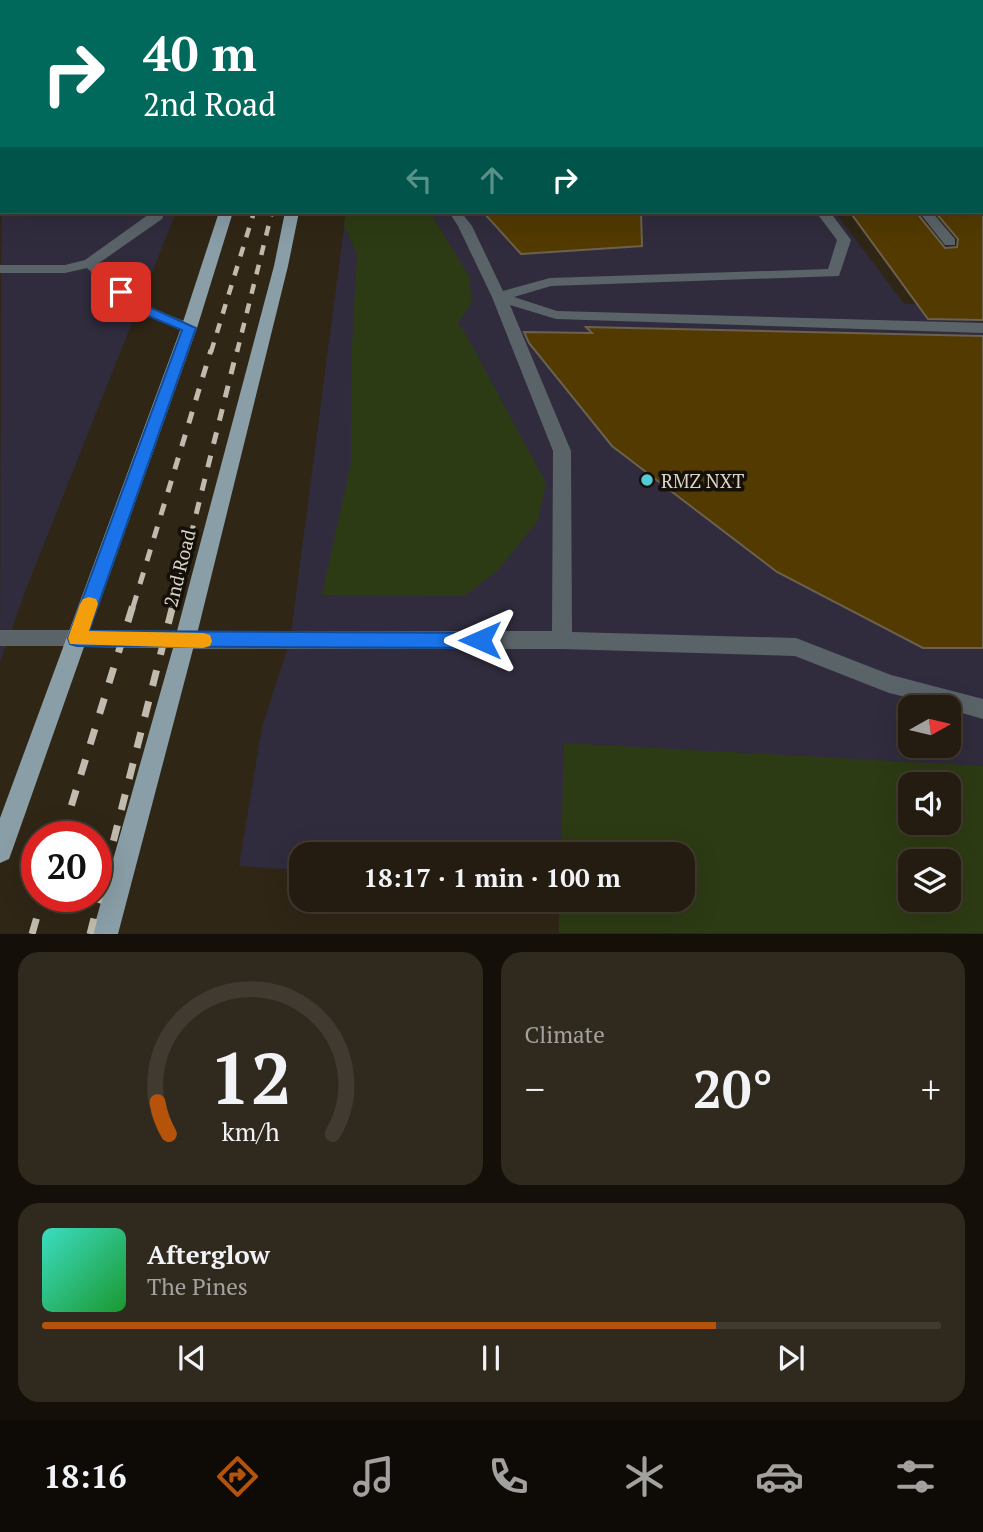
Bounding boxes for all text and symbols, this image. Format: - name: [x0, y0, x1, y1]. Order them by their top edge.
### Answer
- text: 40 m: [143, 20, 257, 85]
- icon: right: [28, 28, 119, 119]
- text: 2nd Road: [143, 83, 276, 125]
- icon: left: [400, 161, 438, 199]
- icon: ahead: [473, 161, 511, 199]
- icon: right: [546, 161, 584, 199]
- pin: [91, 262, 151, 322]
- icon: arrive: [102, 273, 140, 311]
- place label: RMZ NXT: [661, 468, 744, 493]
- marker: RMZ NXT: [639, 472, 655, 488]
- street label: 2nd Road: [157, 526, 201, 609]
- position arrow: [443, 603, 517, 677]
- north arrow: [898, 695, 961, 758]
- map controls: [898, 695, 961, 912]
- button: sound: [898, 772, 961, 835]
- speed limit sign: 20: [21, 821, 112, 912]
- button: layers: [898, 849, 961, 912]
- text: 18:17 · 1 min · 100 m: [363, 860, 621, 894]
- text: Climate: [525, 1019, 605, 1050]
- text: 12: [209, 1029, 291, 1126]
- text: 20°: [693, 1054, 773, 1123]
- text: −: [525, 1064, 545, 1114]
- text: +: [921, 1064, 941, 1114]
- text: km/h: [221, 1115, 279, 1148]
- text: Afterglow: [147, 1237, 270, 1271]
- text: The Pines: [147, 1271, 248, 1302]
- icon: previous: [173, 1339, 211, 1377]
- icon: pause: [472, 1339, 510, 1377]
- icon: next: [772, 1339, 810, 1377]
- icon: directions: [213, 1452, 262, 1501]
- icon: music: [349, 1452, 398, 1501]
- icon: phone: [484, 1452, 533, 1501]
- icon: climate: [620, 1452, 669, 1501]
- icon: car: [755, 1452, 804, 1501]
- icon: filters: [891, 1452, 940, 1501]
- text: 18:16: [43, 1455, 127, 1497]

